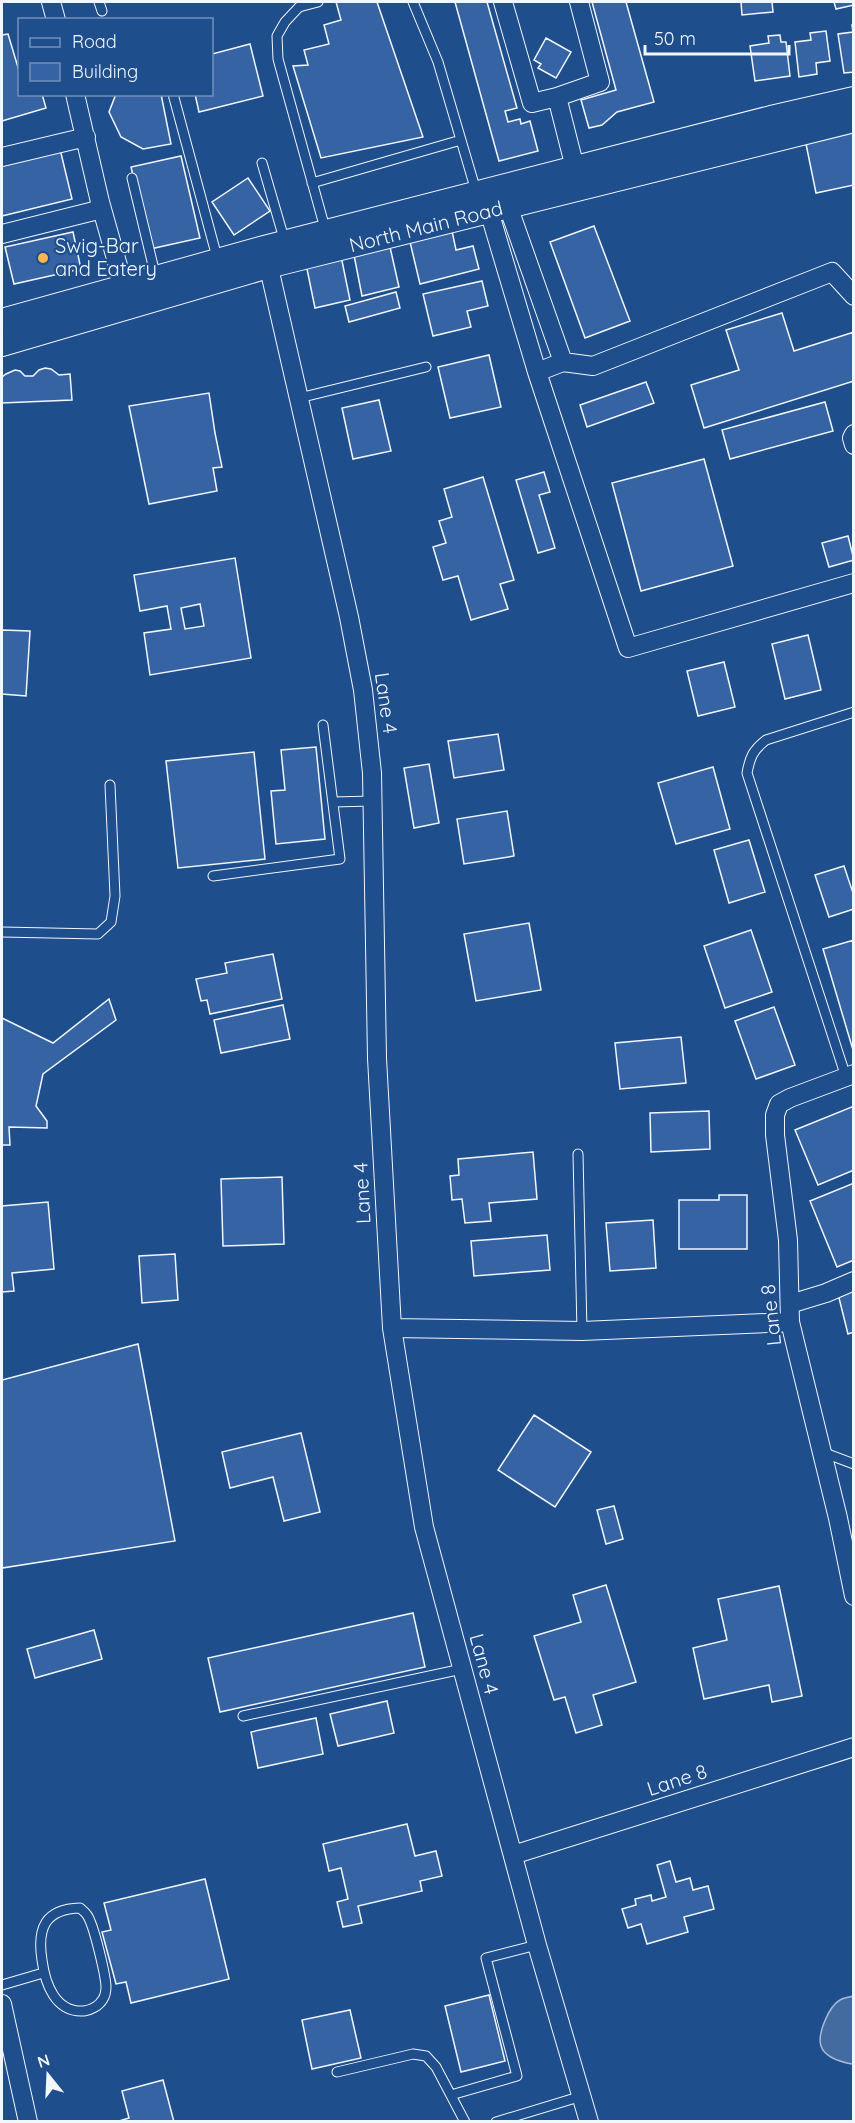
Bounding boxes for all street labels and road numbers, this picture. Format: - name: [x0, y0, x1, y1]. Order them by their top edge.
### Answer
- street label: North Main Road: [346, 195, 505, 257]
- street label: Lane 4: [370, 671, 403, 735]
- street label: Lane 4: [347, 1162, 376, 1224]
- street label: Lane 8: [755, 1283, 786, 1347]
- street label: Lane 4: [464, 1631, 505, 1697]
- street label: Lane 8: [644, 1758, 710, 1801]

